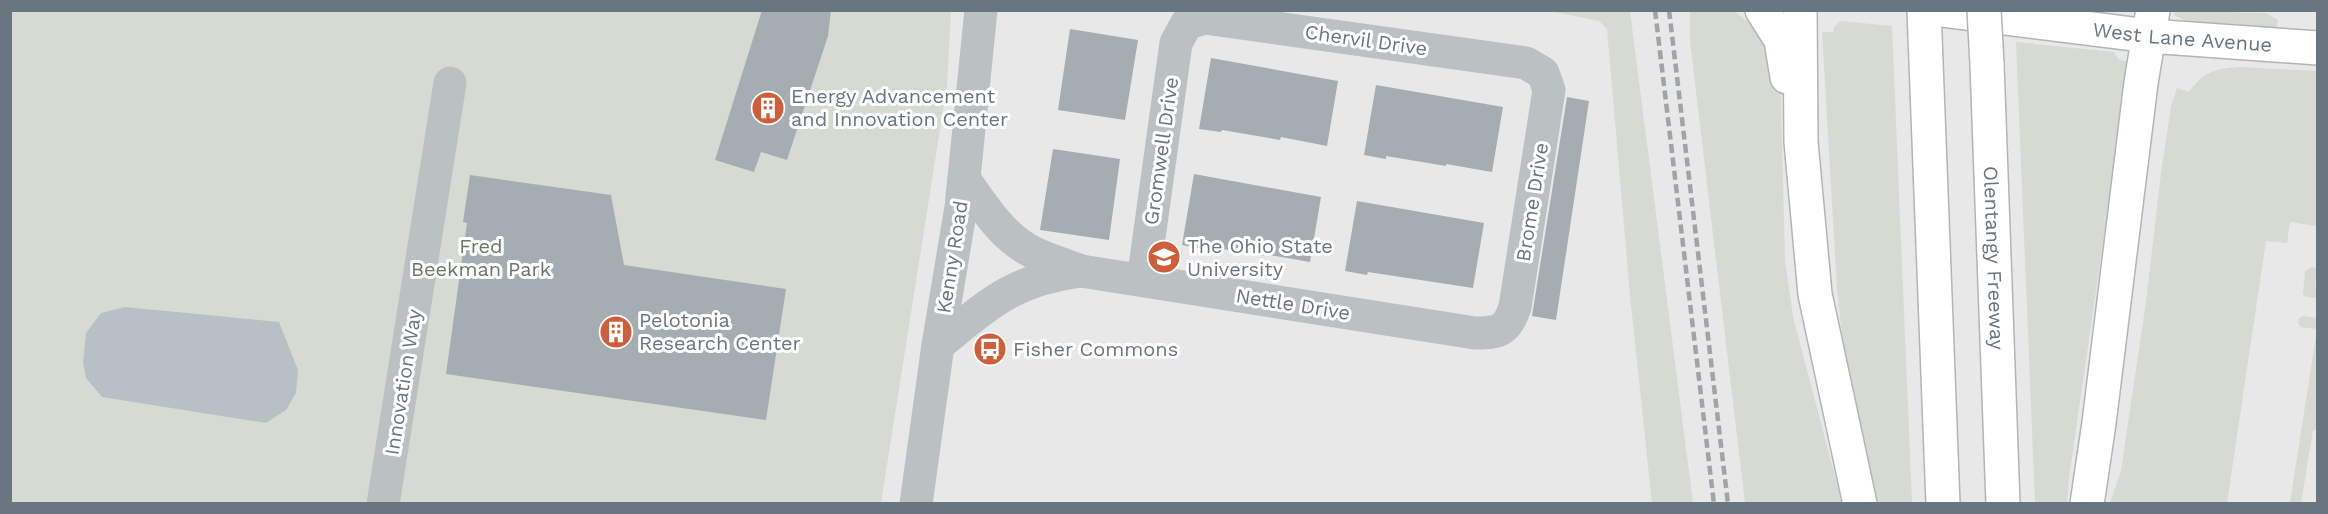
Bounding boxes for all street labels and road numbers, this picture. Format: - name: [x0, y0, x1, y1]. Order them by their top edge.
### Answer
- street label: West Lane Avenue: [2091, 17, 2273, 57]
- street label: Chervil Drive: [1303, 20, 1429, 60]
- street label: Gromwell Drive: [1139, 75, 1183, 227]
- street label: Brome Drive: [1511, 141, 1553, 263]
- street label: Olentangy Freeway: [1979, 166, 2009, 351]
- street label: Kenny Road: [931, 199, 973, 315]
- street label: Nettle Drive: [1234, 283, 1352, 325]
- street label: Innovation Way: [380, 307, 426, 457]

